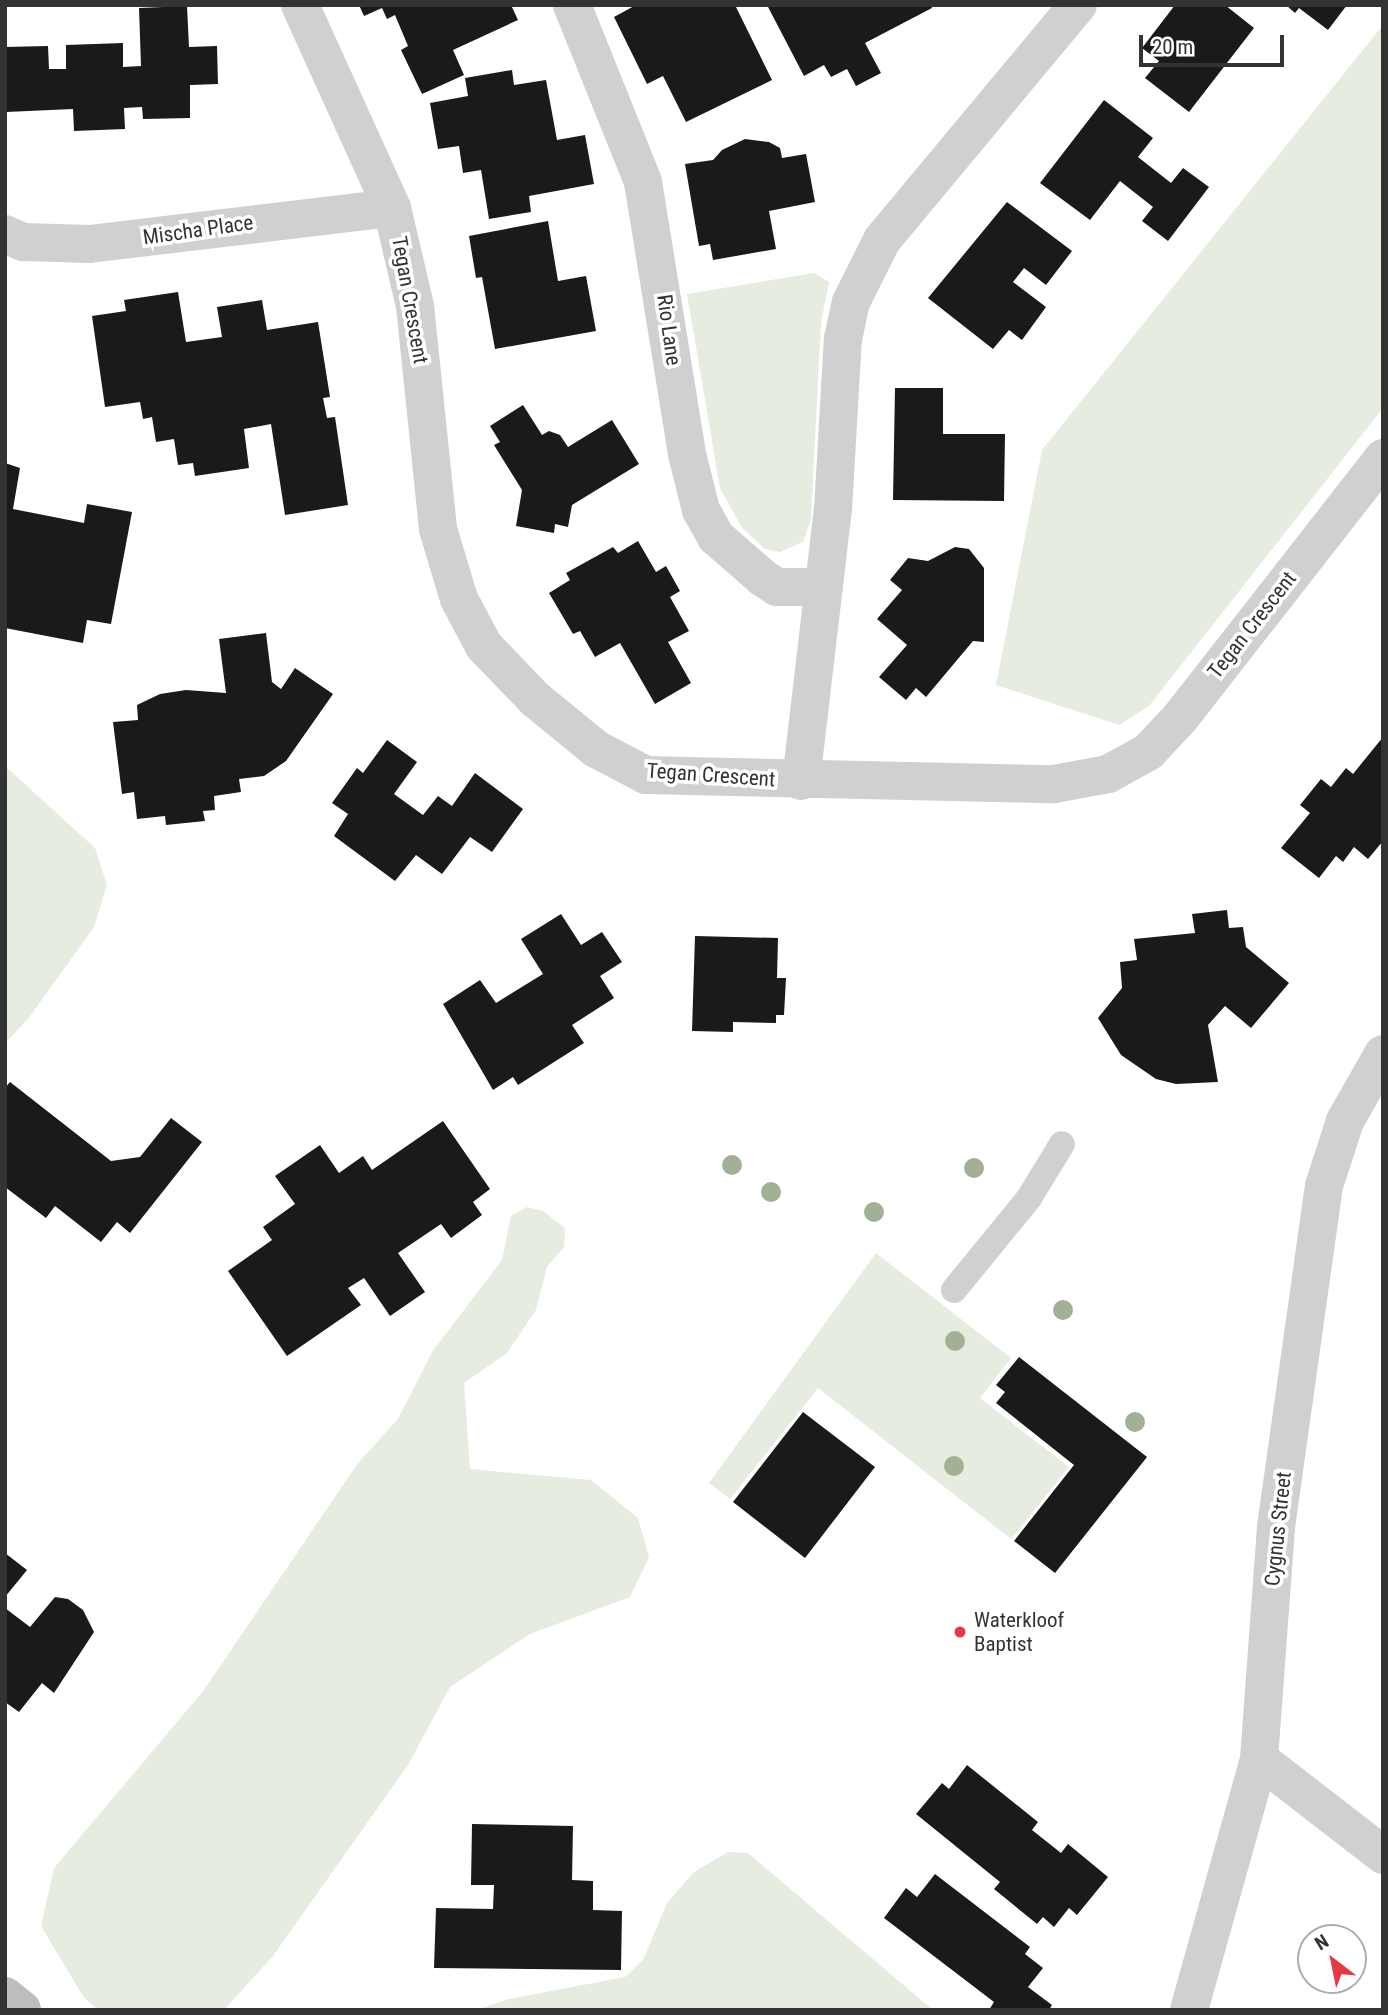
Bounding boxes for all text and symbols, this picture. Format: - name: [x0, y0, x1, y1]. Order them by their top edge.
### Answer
- scale bar: [1143, 21, 1288, 65]
- text: 20 m: [1152, 35, 1193, 59]
- street label: Mischa Place: [141, 210, 255, 250]
- street label: Tegan Crescent: [386, 234, 434, 366]
- street label: Rio Lane: [652, 293, 686, 367]
- street label: Tegan Crescent: [1202, 567, 1302, 683]
- street label: Tegan Crescent: [646, 758, 776, 792]
- street label: Cygnus Street: [1259, 1471, 1297, 1587]
- place label: Waterkloof Baptist: [974, 1607, 1064, 1657]
- marker: Waterkloof Baptist: [952, 1624, 968, 1640]
- north arrow: [1297, 1924, 1367, 1994]
- text: N: [1311, 1930, 1333, 1955]

